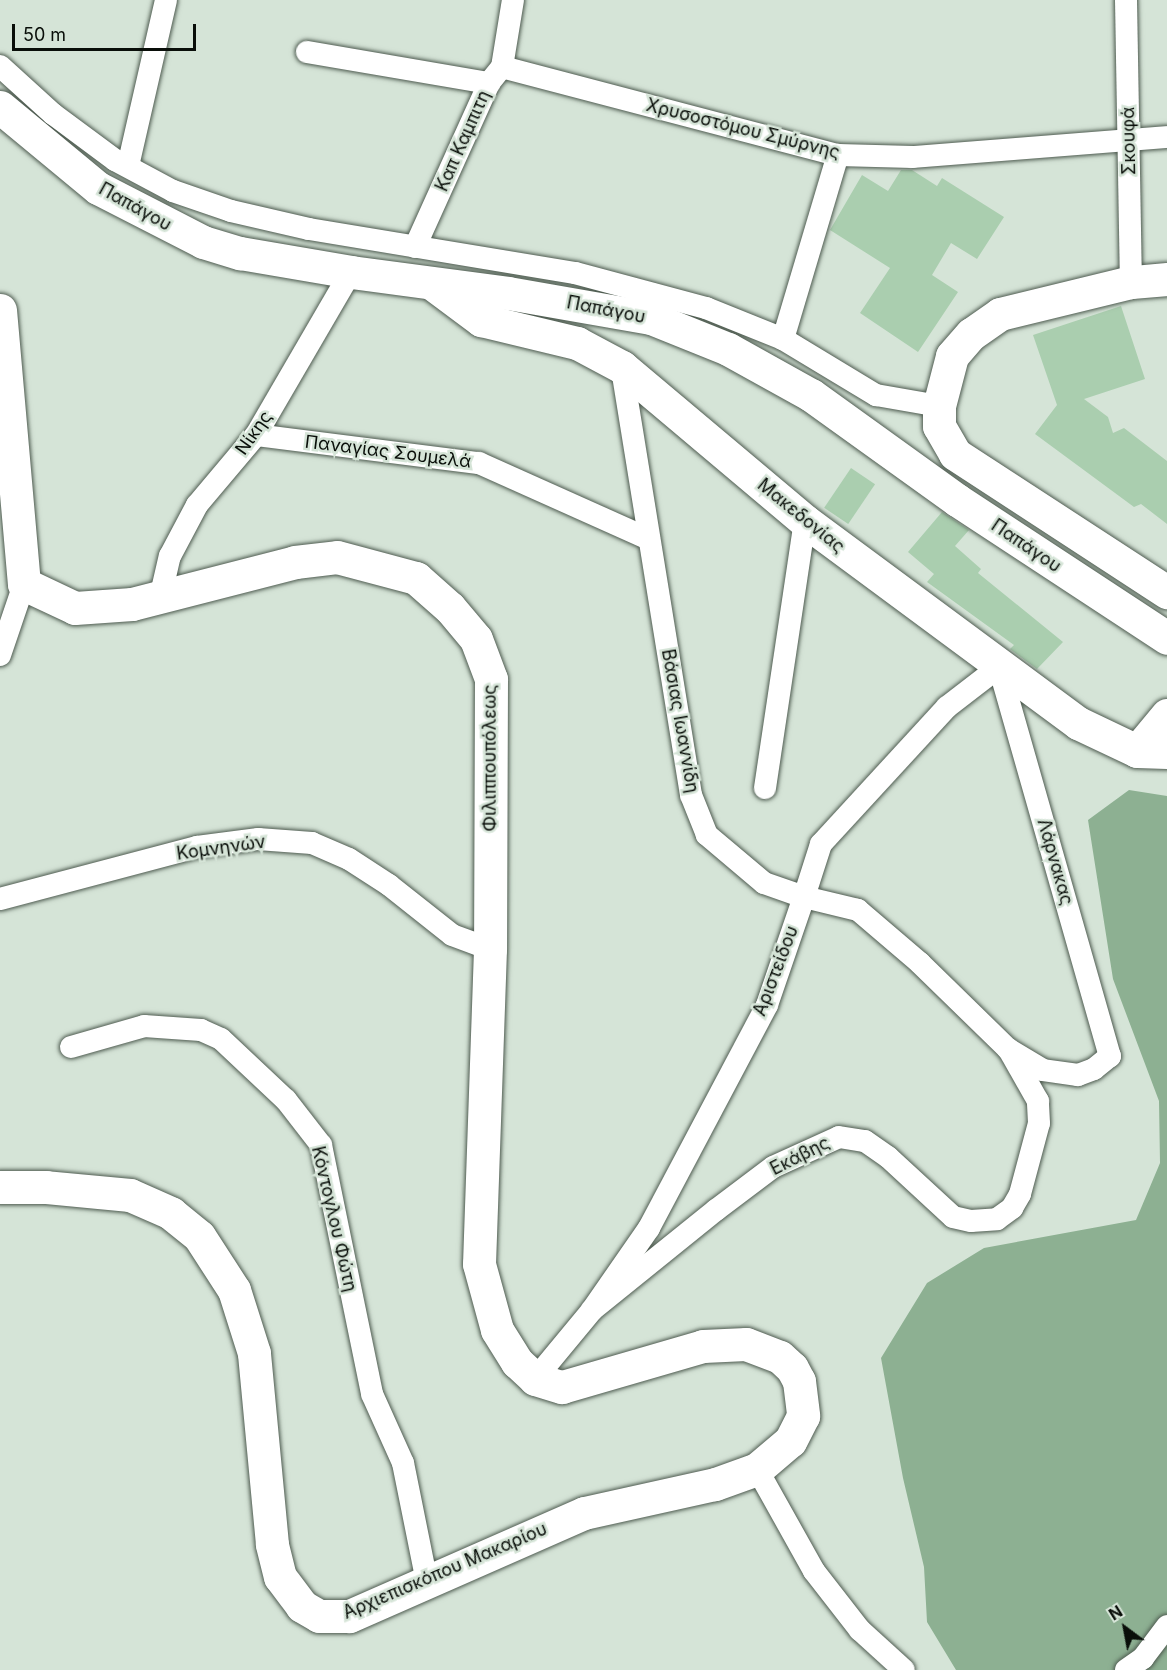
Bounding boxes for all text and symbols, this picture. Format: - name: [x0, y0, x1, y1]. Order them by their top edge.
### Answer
- scale bar: [15, 12, 200, 50]
- text: 50 m: [23, 24, 66, 45]
- street label: Καπ Καμπιτη: [431, 87, 495, 195]
- street label: Χρυσοστόμου Σμύρνης: [644, 94, 842, 164]
- street label: Σκουφά: [1118, 107, 1140, 175]
- street label: Παπάγου: [95, 178, 175, 236]
- street label: Παπάγου: [565, 292, 647, 328]
- street label: Νίκης: [231, 407, 277, 459]
- street label: Παναγίας Σουμελά: [304, 431, 472, 473]
- street label: Μακεδονίας: [753, 474, 849, 558]
- street label: Παπάγου: [987, 515, 1065, 577]
- street label: Βάσιας Ιωαννίδη: [657, 647, 703, 795]
- street label: Φιλιππουπόλεως: [479, 684, 501, 832]
- street label: Λάρνακας: [1032, 816, 1078, 908]
- street label: Κομνηνών: [175, 831, 267, 865]
- street label: Αριστείδου: [749, 923, 803, 1019]
- street label: Εκάβης: [767, 1132, 833, 1180]
- street label: Κόντογλου Φώτη: [307, 1144, 361, 1294]
- street label: Αρχιεπισκόπου Μακαρίου: [340, 1518, 550, 1624]
- north arrow: [1095, 1598, 1155, 1658]
- text: N: [1105, 1601, 1126, 1624]

